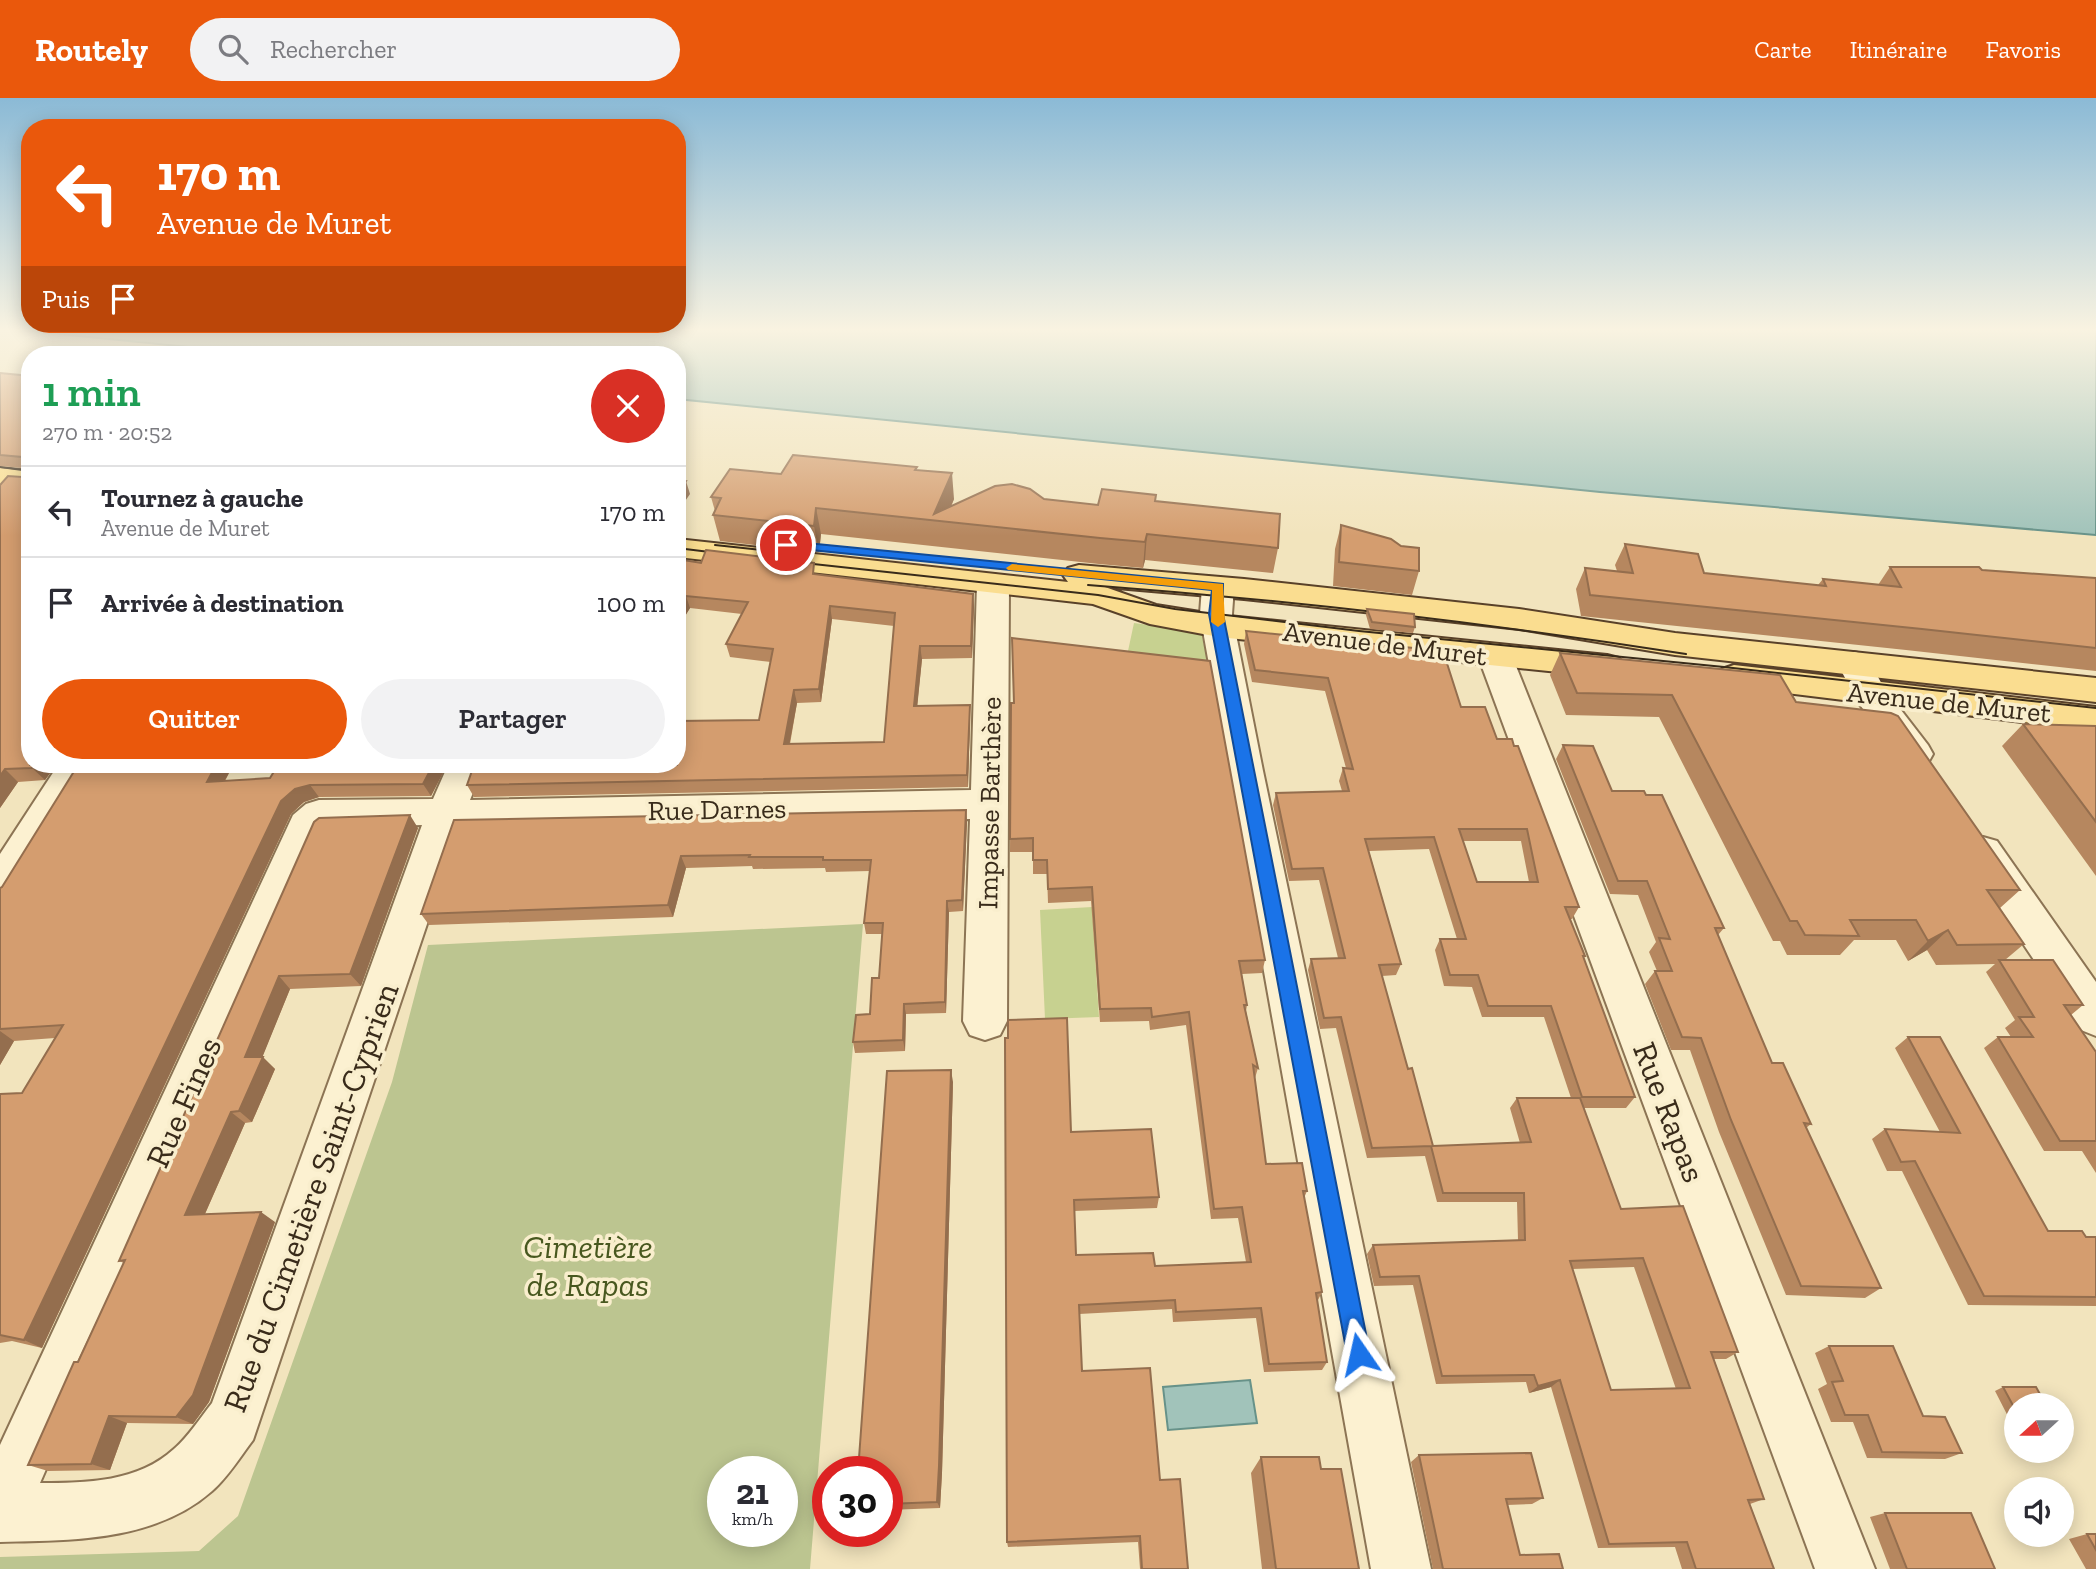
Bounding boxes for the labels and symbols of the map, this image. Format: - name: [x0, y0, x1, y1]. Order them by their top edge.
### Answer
- pin: [756, 515, 816, 575]
- street label: Avenue de Muret: [1281, 615, 1489, 672]
- street label: Avenue de Muret: [1845, 675, 2053, 730]
- street label: Impasse Barthère: [971, 696, 1008, 910]
- street label: Rue Darnes: [647, 792, 787, 827]
- street label: Rue du Cimetière Saint-Cyprien: [215, 977, 406, 1417]
- street label: Rue Fines: [137, 1031, 229, 1173]
- street label: Rue Rapas: [1625, 1037, 1714, 1188]
- park label: Cimetière de Rapas: [523, 1227, 653, 1304]
- position arrow: [1322, 1317, 1396, 1391]
- north arrow: [2004, 1393, 2074, 1463]
- speed limit sign: 30: [812, 1456, 903, 1547]

